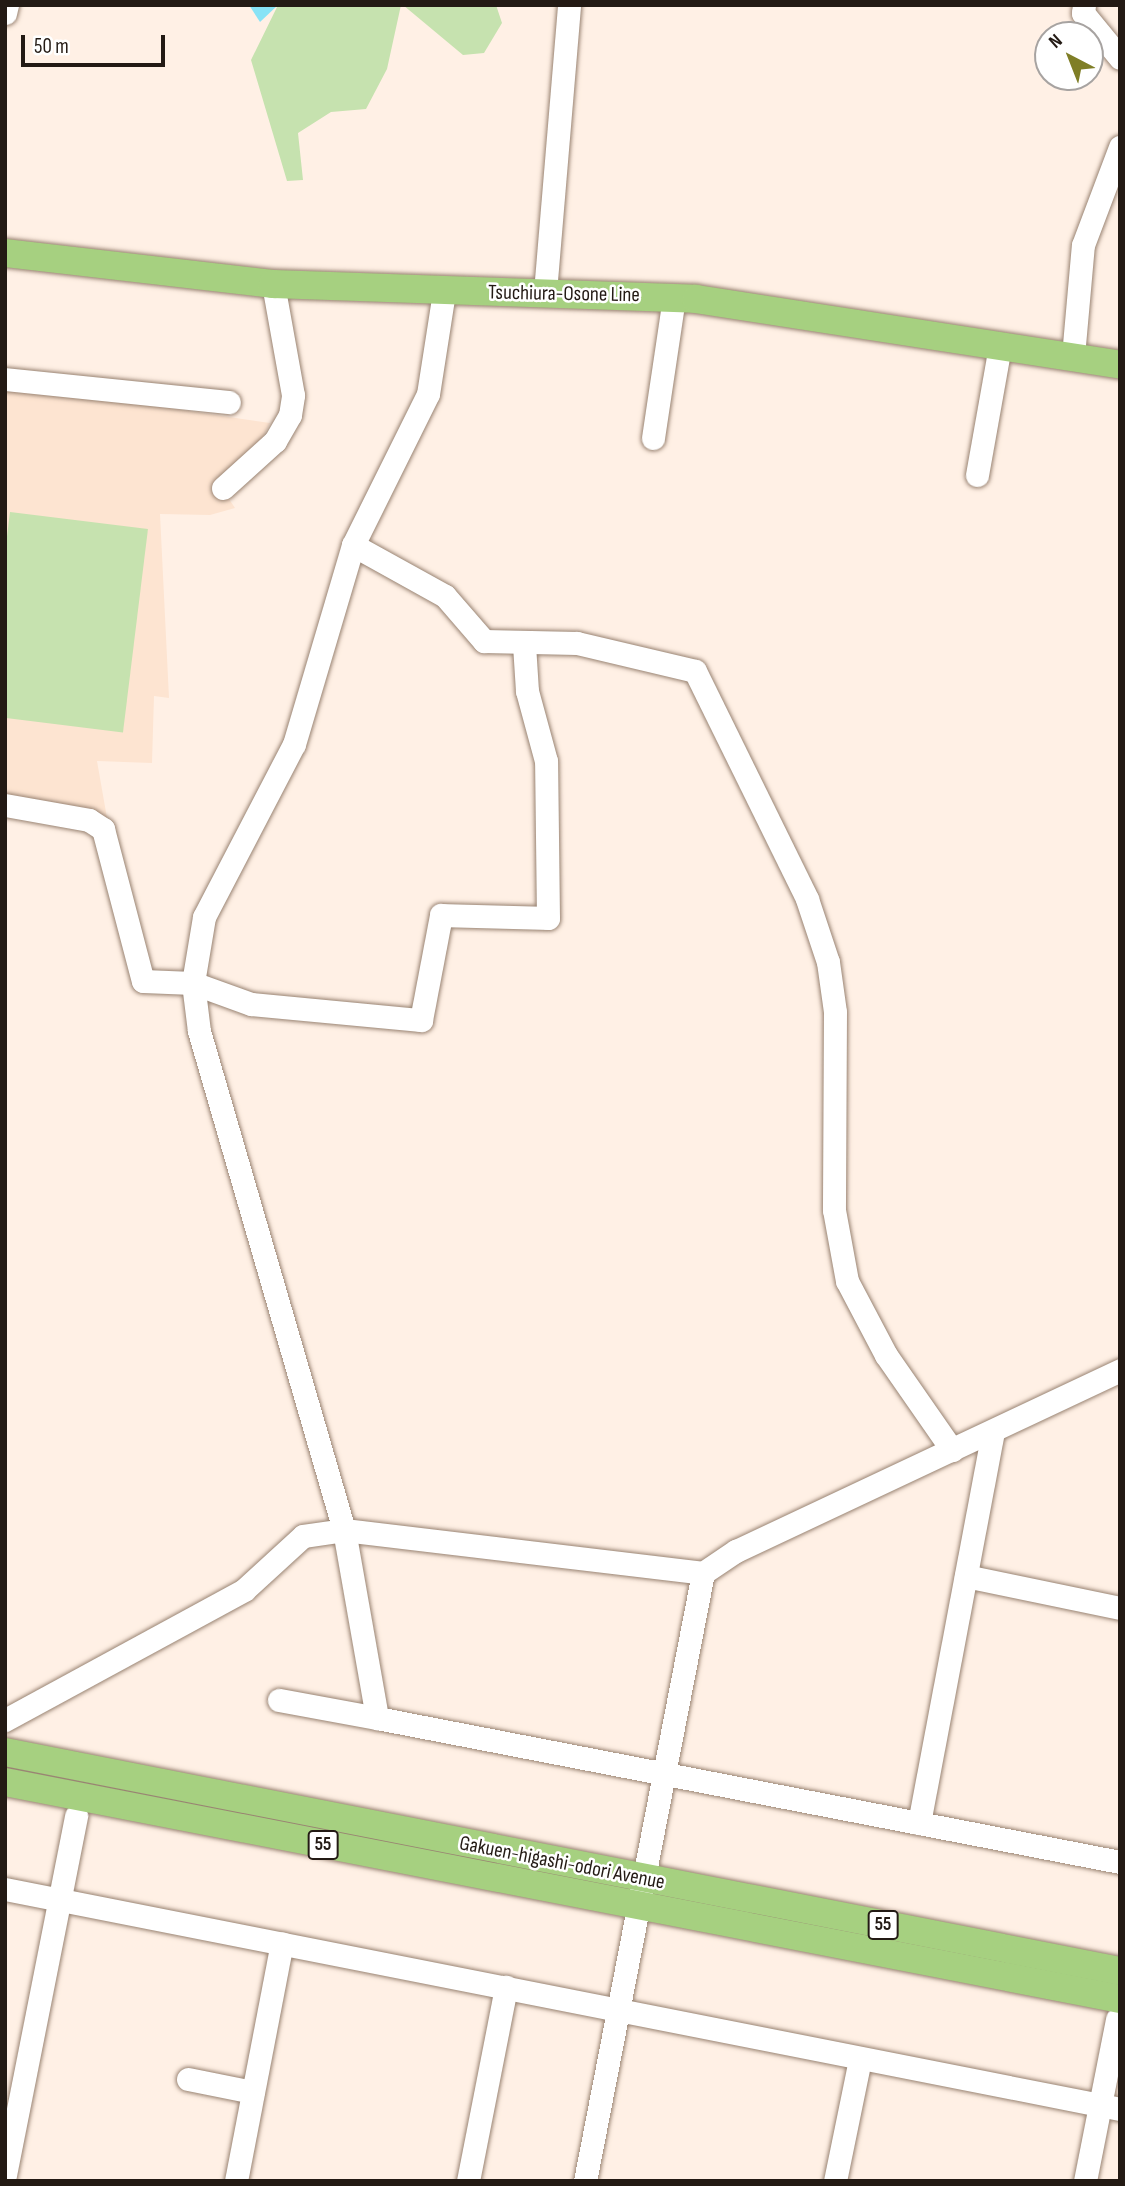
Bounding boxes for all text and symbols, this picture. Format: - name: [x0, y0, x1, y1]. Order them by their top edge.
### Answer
- scale bar: [24, 21, 168, 65]
- north arrow: [1034, 21, 1104, 91]
- text: N: [1044, 30, 1067, 53]
- text: 50 m: [34, 34, 69, 59]
- street label: Tsuchiura-Osone Line: [488, 280, 640, 308]
- road number: 55: [307, 1829, 339, 1860]
- street label: Gakuen-higashi-odori Avenue: [457, 1831, 667, 1895]
- road number: 55: [867, 1910, 899, 1940]

